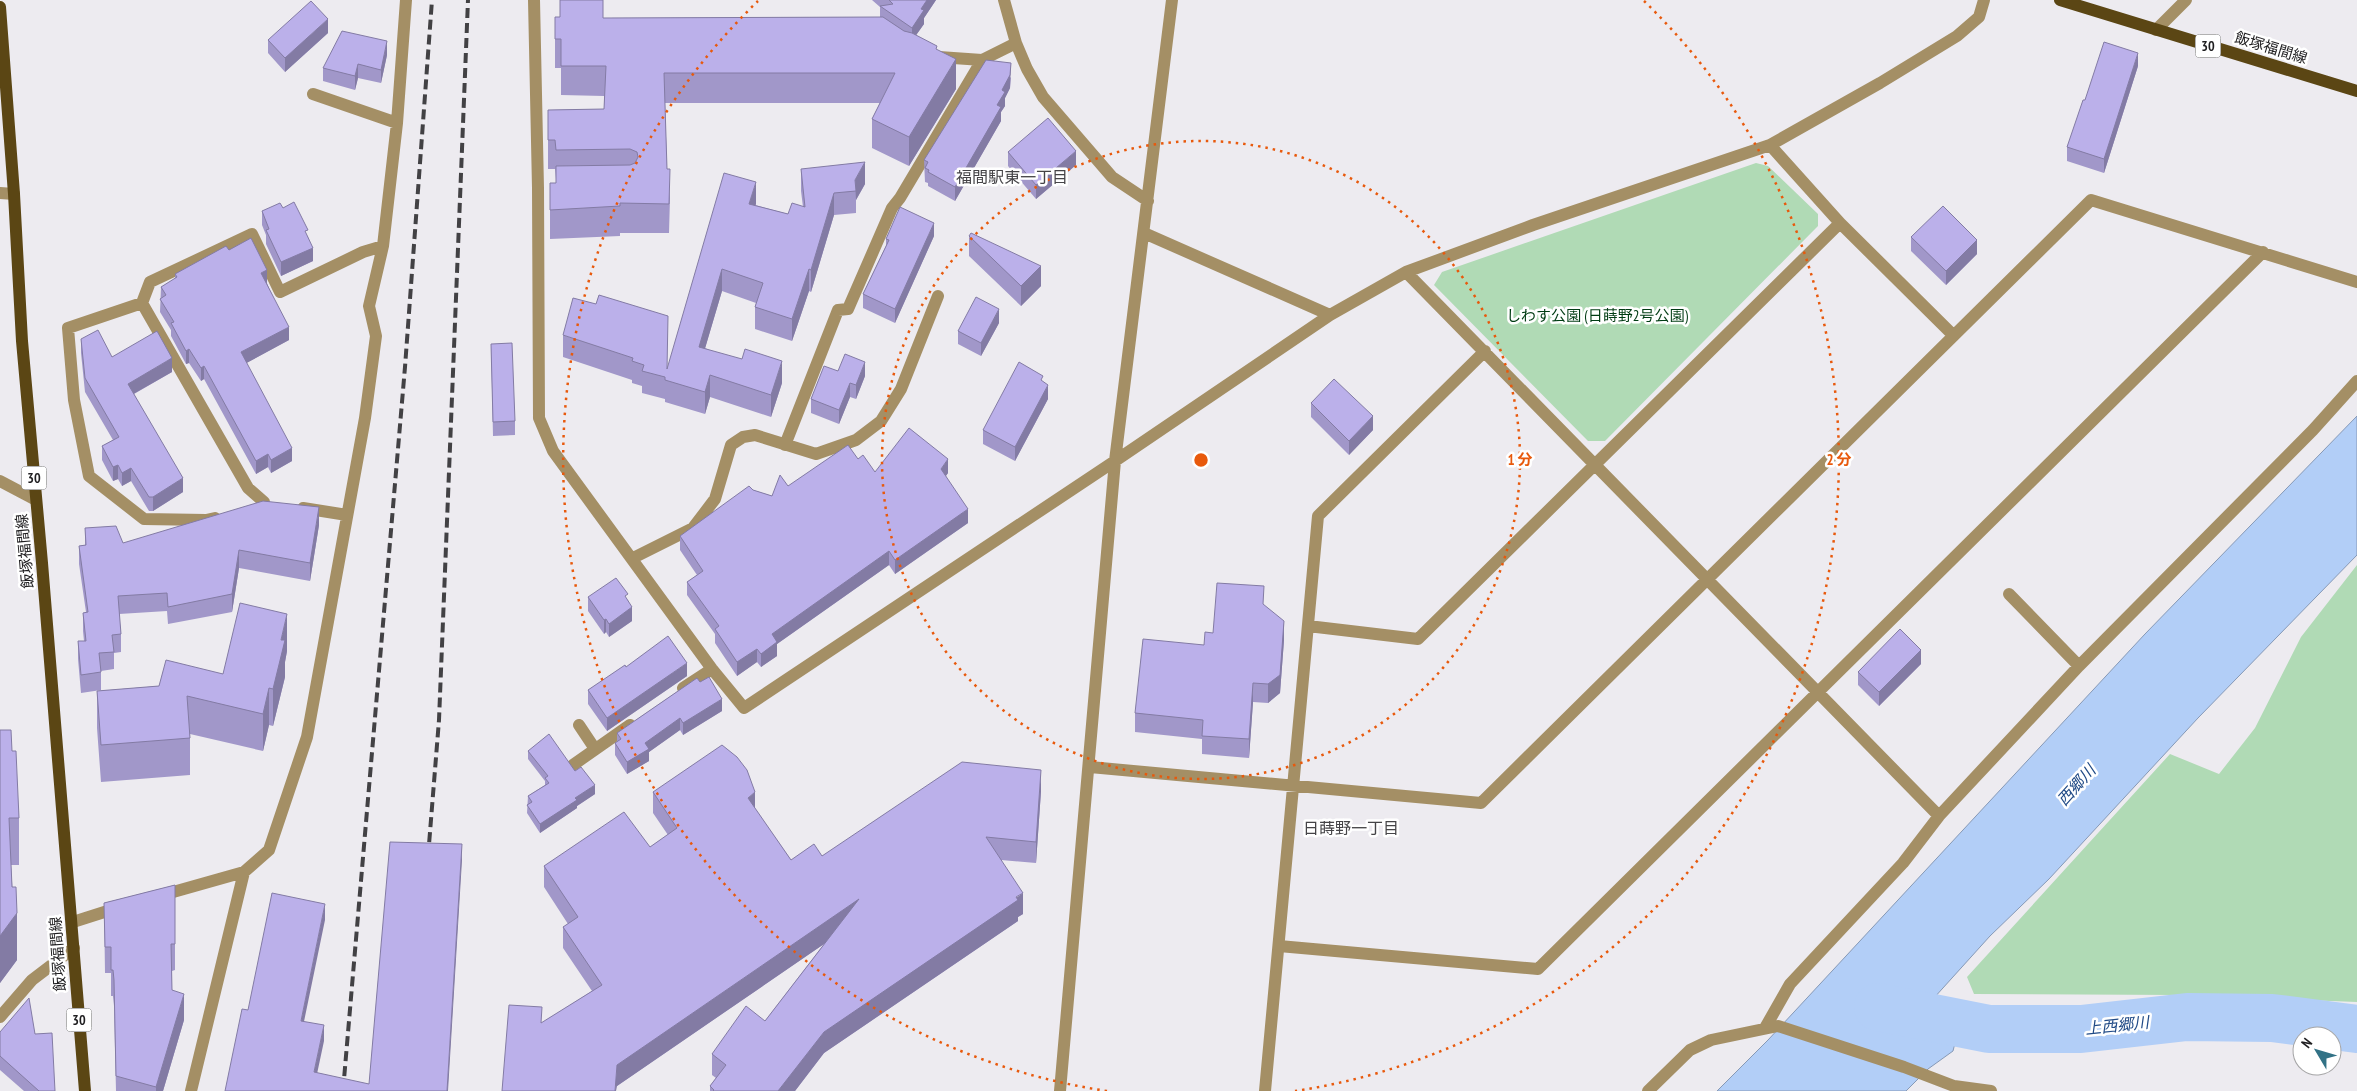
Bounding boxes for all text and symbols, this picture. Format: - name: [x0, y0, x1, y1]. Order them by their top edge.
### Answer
- street label: 飯塚福間線: [2232, 27, 2310, 68]
- road number: 30: [2196, 34, 2220, 58]
- district label: 福間駅東一丁目: [956, 167, 1068, 187]
- park label: しわす公園 (日蒔野2号公園): [1506, 306, 1688, 325]
- text: 1 分: [1507, 450, 1533, 469]
- text: 2 分: [1826, 450, 1852, 469]
- centre of rings: [1192, 451, 1210, 469]
- road number: 30: [22, 466, 46, 489]
- street label: 飯塚福間線: [12, 513, 37, 589]
- water label: 西郷川: [2053, 759, 2101, 810]
- district label: 日蒔野一丁目: [1303, 818, 1399, 838]
- street label: 飯塚福間線: [45, 916, 70, 992]
- road number: 30: [66, 1008, 92, 1032]
- water label: 上西郷川: [2084, 1012, 2152, 1038]
- north arrow: [2292, 1026, 2342, 1076]
- text: N: [2297, 1034, 2316, 1052]

